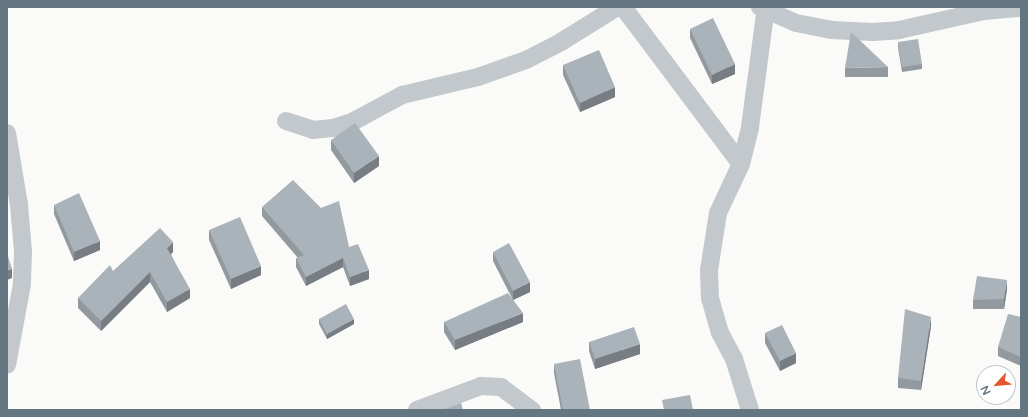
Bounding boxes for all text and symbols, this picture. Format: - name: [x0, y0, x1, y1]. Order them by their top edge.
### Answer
- north arrow: [976, 365, 1016, 405]
- text: N: [978, 383, 994, 397]

